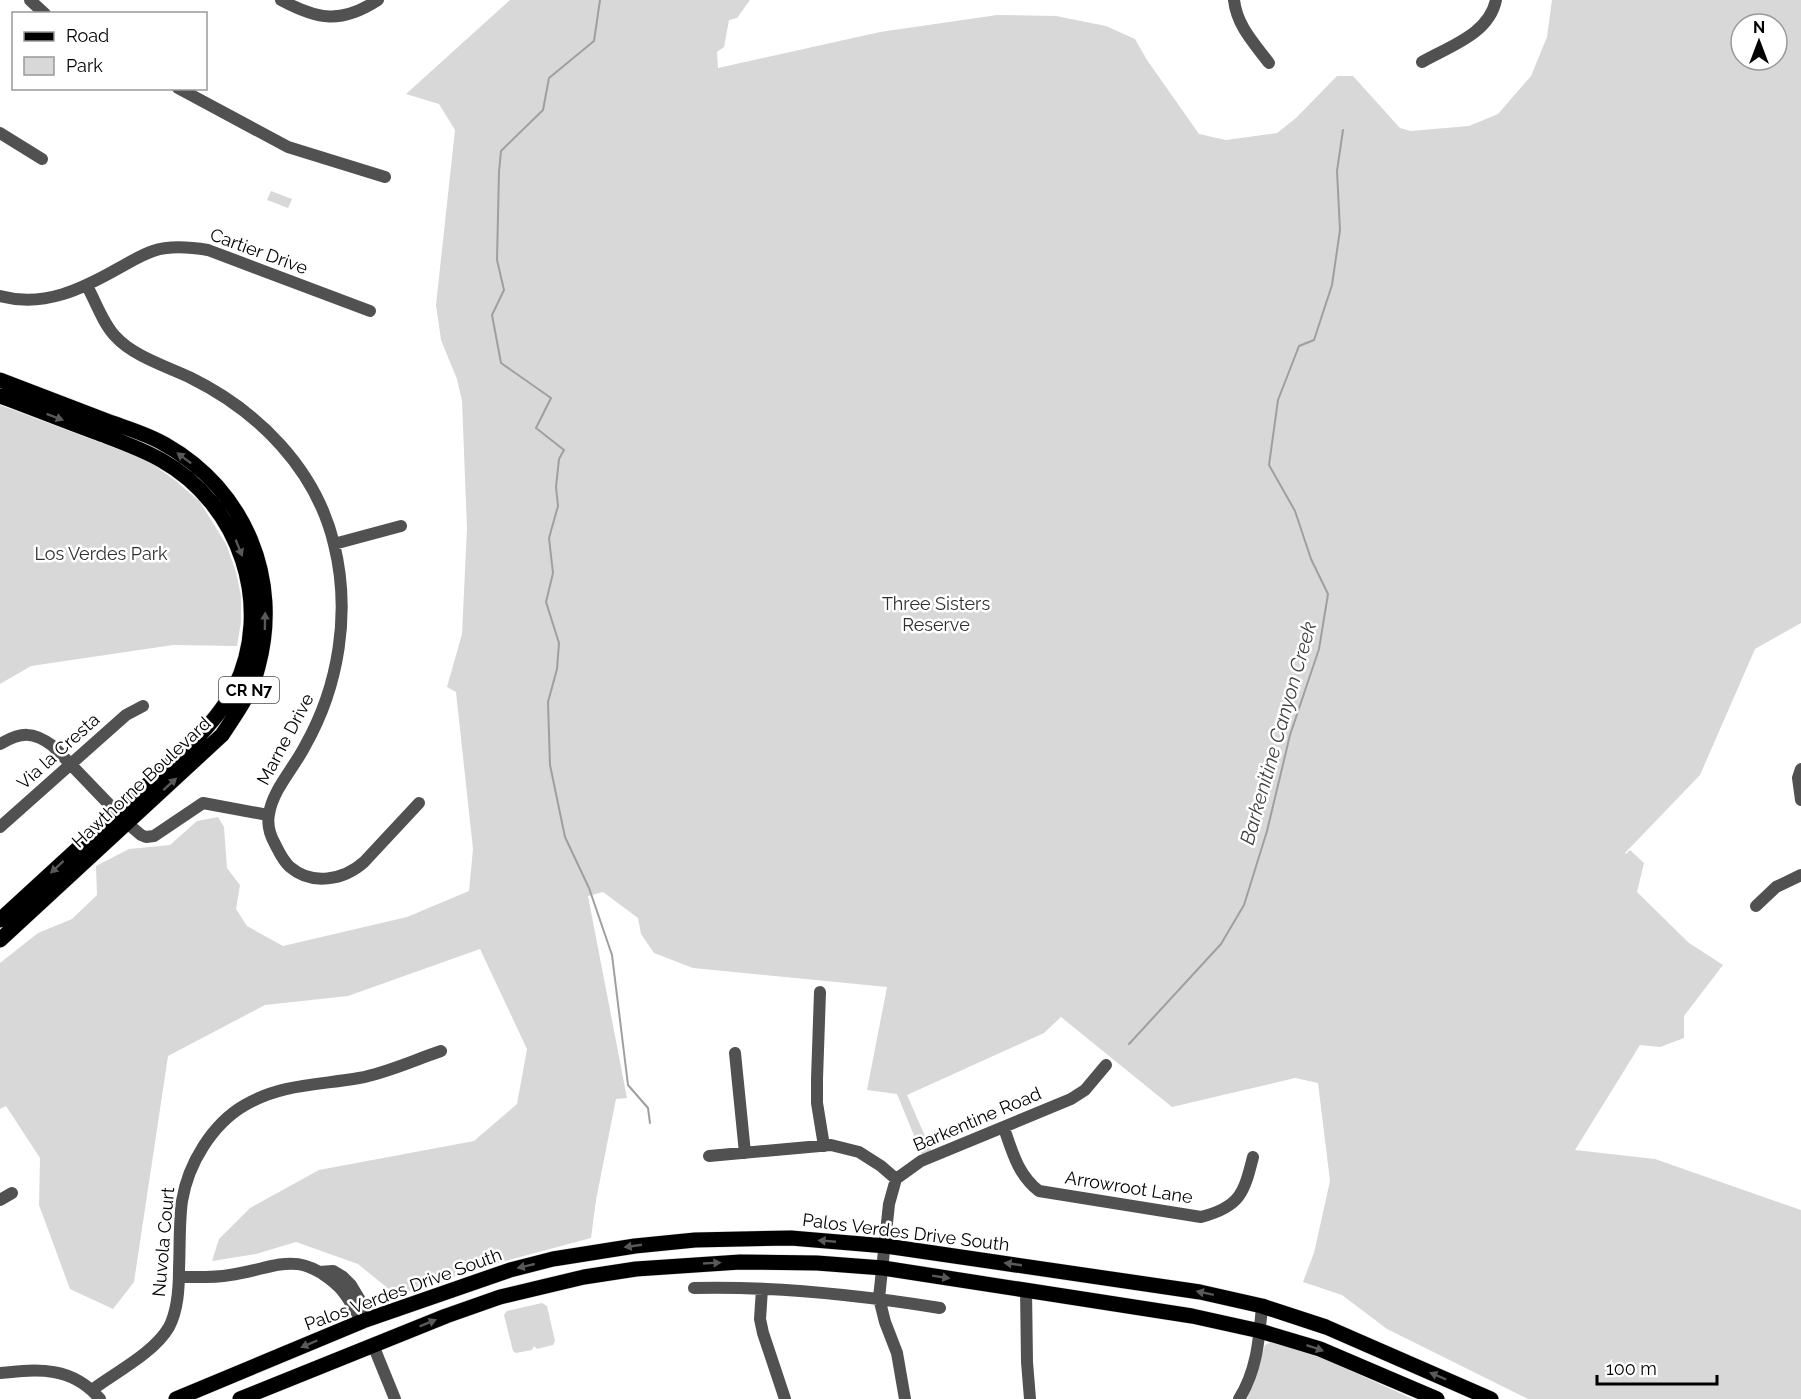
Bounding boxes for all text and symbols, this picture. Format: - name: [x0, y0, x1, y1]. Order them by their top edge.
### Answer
- legend: [12, 12, 207, 90]
- north arrow: [1729, 12, 1789, 72]
- text: N: [1753, 18, 1765, 37]
- text: Road: [66, 25, 109, 46]
- text: Park: [66, 55, 103, 76]
- street label: Cartier Drive: [207, 224, 311, 279]
- one-way arrow: [46, 413, 64, 422]
- one-way arrow: [176, 452, 191, 464]
- one-way arrow: [234, 540, 244, 558]
- park label: Los Verdes Park: [34, 543, 168, 564]
- park label: Three Sisters Reserve: [882, 593, 990, 635]
- one-way arrow: [261, 612, 270, 631]
- water label: Barkenitine Canyon Creek: [1235, 618, 1321, 847]
- road number: CR N7: [219, 677, 279, 703]
- street label: Marne Drive: [252, 689, 318, 788]
- street label: Via la Cresta: [13, 709, 103, 793]
- street label: Hawthorne Boulevard: [67, 712, 215, 852]
- one-way arrow: [163, 777, 178, 791]
- one-way arrow: [50, 860, 65, 874]
- street label: Barkentine Road: [910, 1083, 1044, 1155]
- street label: Arrowroot Lane: [1064, 1167, 1195, 1208]
- street label: Nuvola Court: [148, 1186, 178, 1298]
- street label: Palos Verdes Drive South: [801, 1209, 1011, 1255]
- one-way arrow: [818, 1236, 837, 1246]
- one-way arrow: [623, 1242, 642, 1251]
- street label: Palos Verdes Drive South: [302, 1244, 504, 1334]
- one-way arrow: [702, 1259, 721, 1268]
- one-way arrow: [1003, 1260, 1022, 1269]
- one-way arrow: [517, 1261, 535, 1271]
- one-way arrow: [932, 1272, 951, 1281]
- one-way arrow: [1196, 1288, 1215, 1297]
- one-way arrow: [419, 1318, 437, 1328]
- one-way arrow: [300, 1339, 318, 1349]
- one-way arrow: [1307, 1344, 1325, 1353]
- scale bar: [1597, 1348, 1717, 1386]
- text: 100 m: [1606, 1358, 1657, 1379]
- one-way arrow: [1428, 1371, 1446, 1381]

